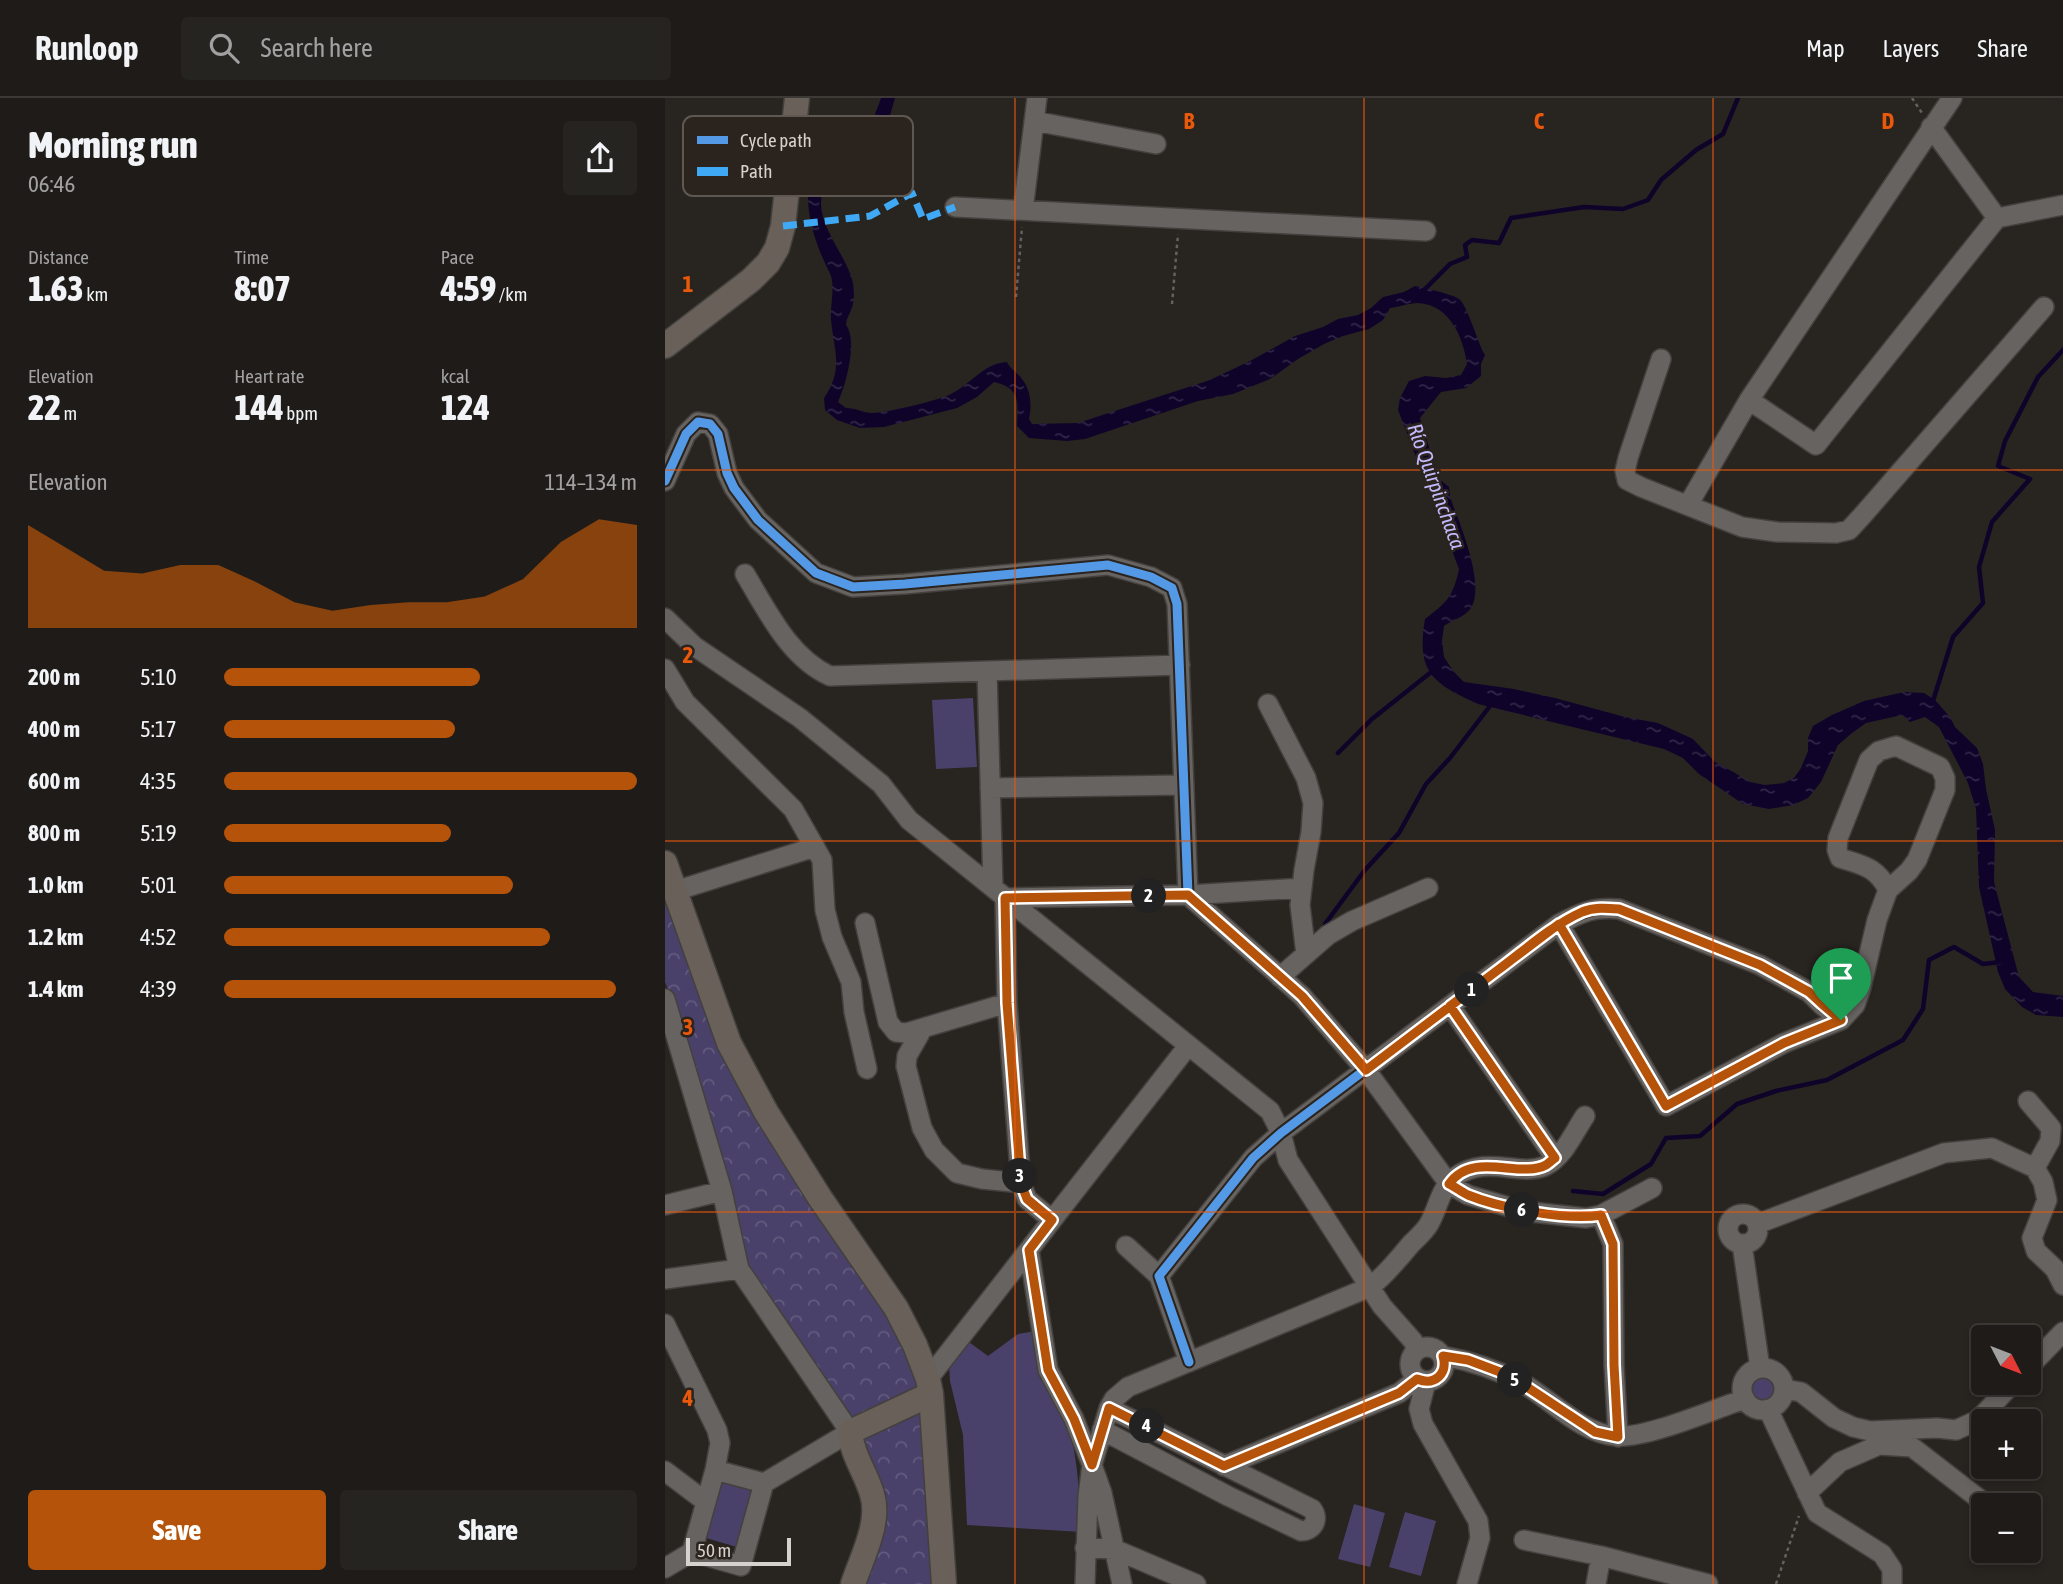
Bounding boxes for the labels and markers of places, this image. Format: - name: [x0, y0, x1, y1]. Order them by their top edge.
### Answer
- pin: 2: [1131, 878, 1167, 914]
- pin: [1811, 948, 1871, 1020]
- pin: 1: [1455, 972, 1489, 1008]
- pin: 3: [1003, 1158, 1037, 1194]
- pin: 6: [1505, 1192, 1539, 1228]
- pin: 5: [1497, 1362, 1533, 1398]
- pin: 4: [1129, 1408, 1165, 1444]

